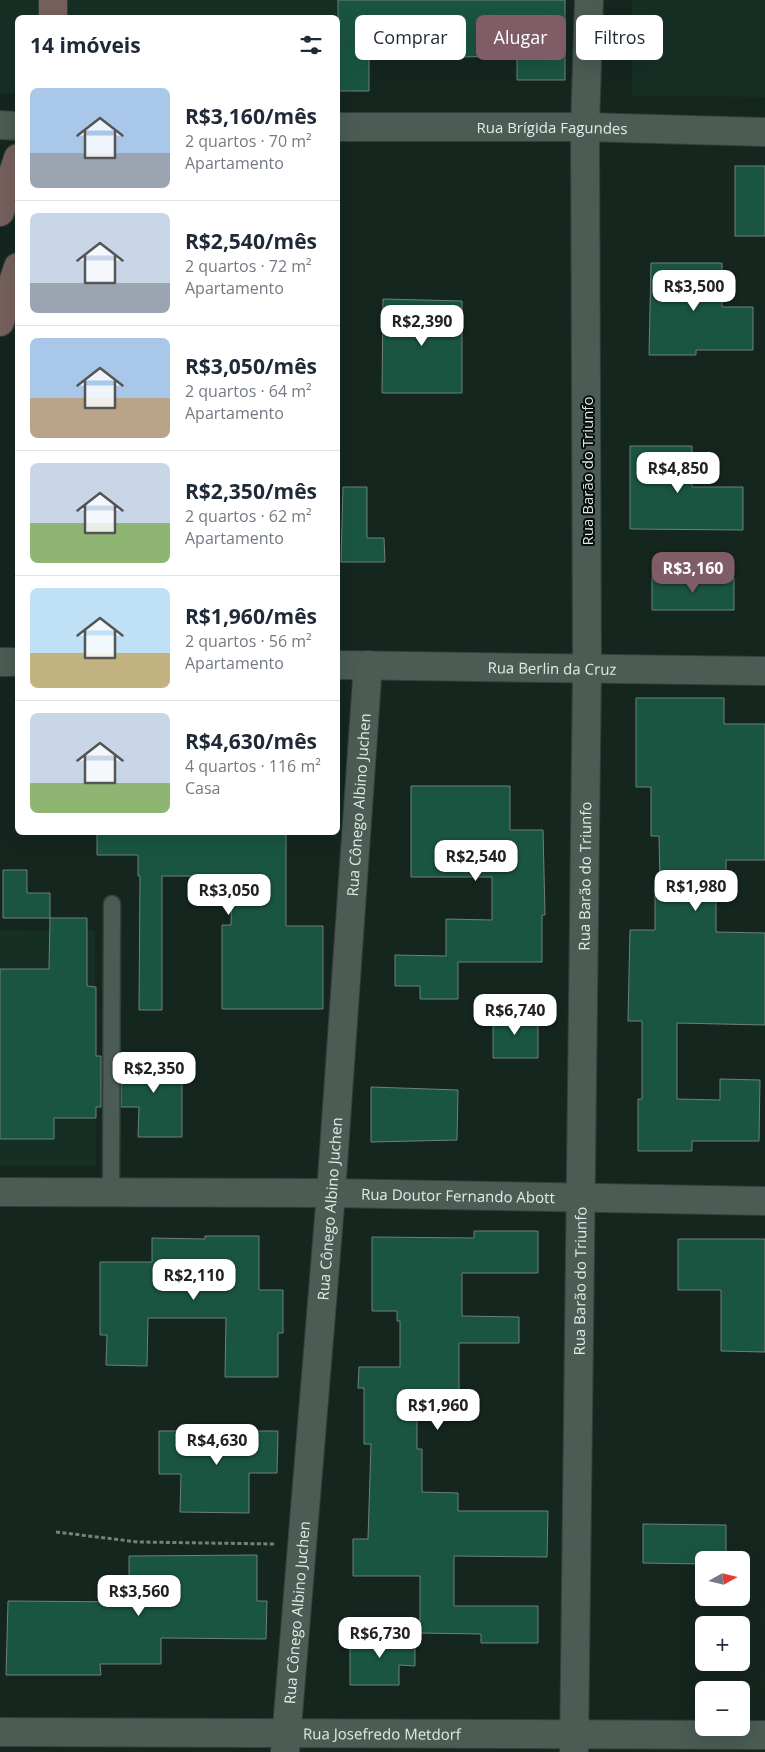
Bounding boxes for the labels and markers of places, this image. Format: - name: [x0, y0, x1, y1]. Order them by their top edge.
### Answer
- pin: R$3,500: [648, 270, 740, 312]
- pin: R$2,390: [376, 304, 468, 347]
- pin: R$4,850: [632, 452, 724, 494]
- pin: R$3,160: [647, 552, 739, 594]
- pin: R$2,540: [430, 840, 522, 882]
- pin: R$1,980: [650, 870, 742, 912]
- pin: R$3,050: [183, 874, 275, 916]
- pin: R$6,740: [469, 994, 561, 1036]
- pin: R$2,350: [108, 1052, 200, 1094]
- pin: R$2,110: [148, 1258, 240, 1301]
- pin: R$1,960: [392, 1388, 484, 1431]
- pin: R$4,630: [171, 1424, 263, 1466]
- pin: R$3,560: [93, 1574, 185, 1617]
- pin: R$6,730: [334, 1616, 426, 1659]

